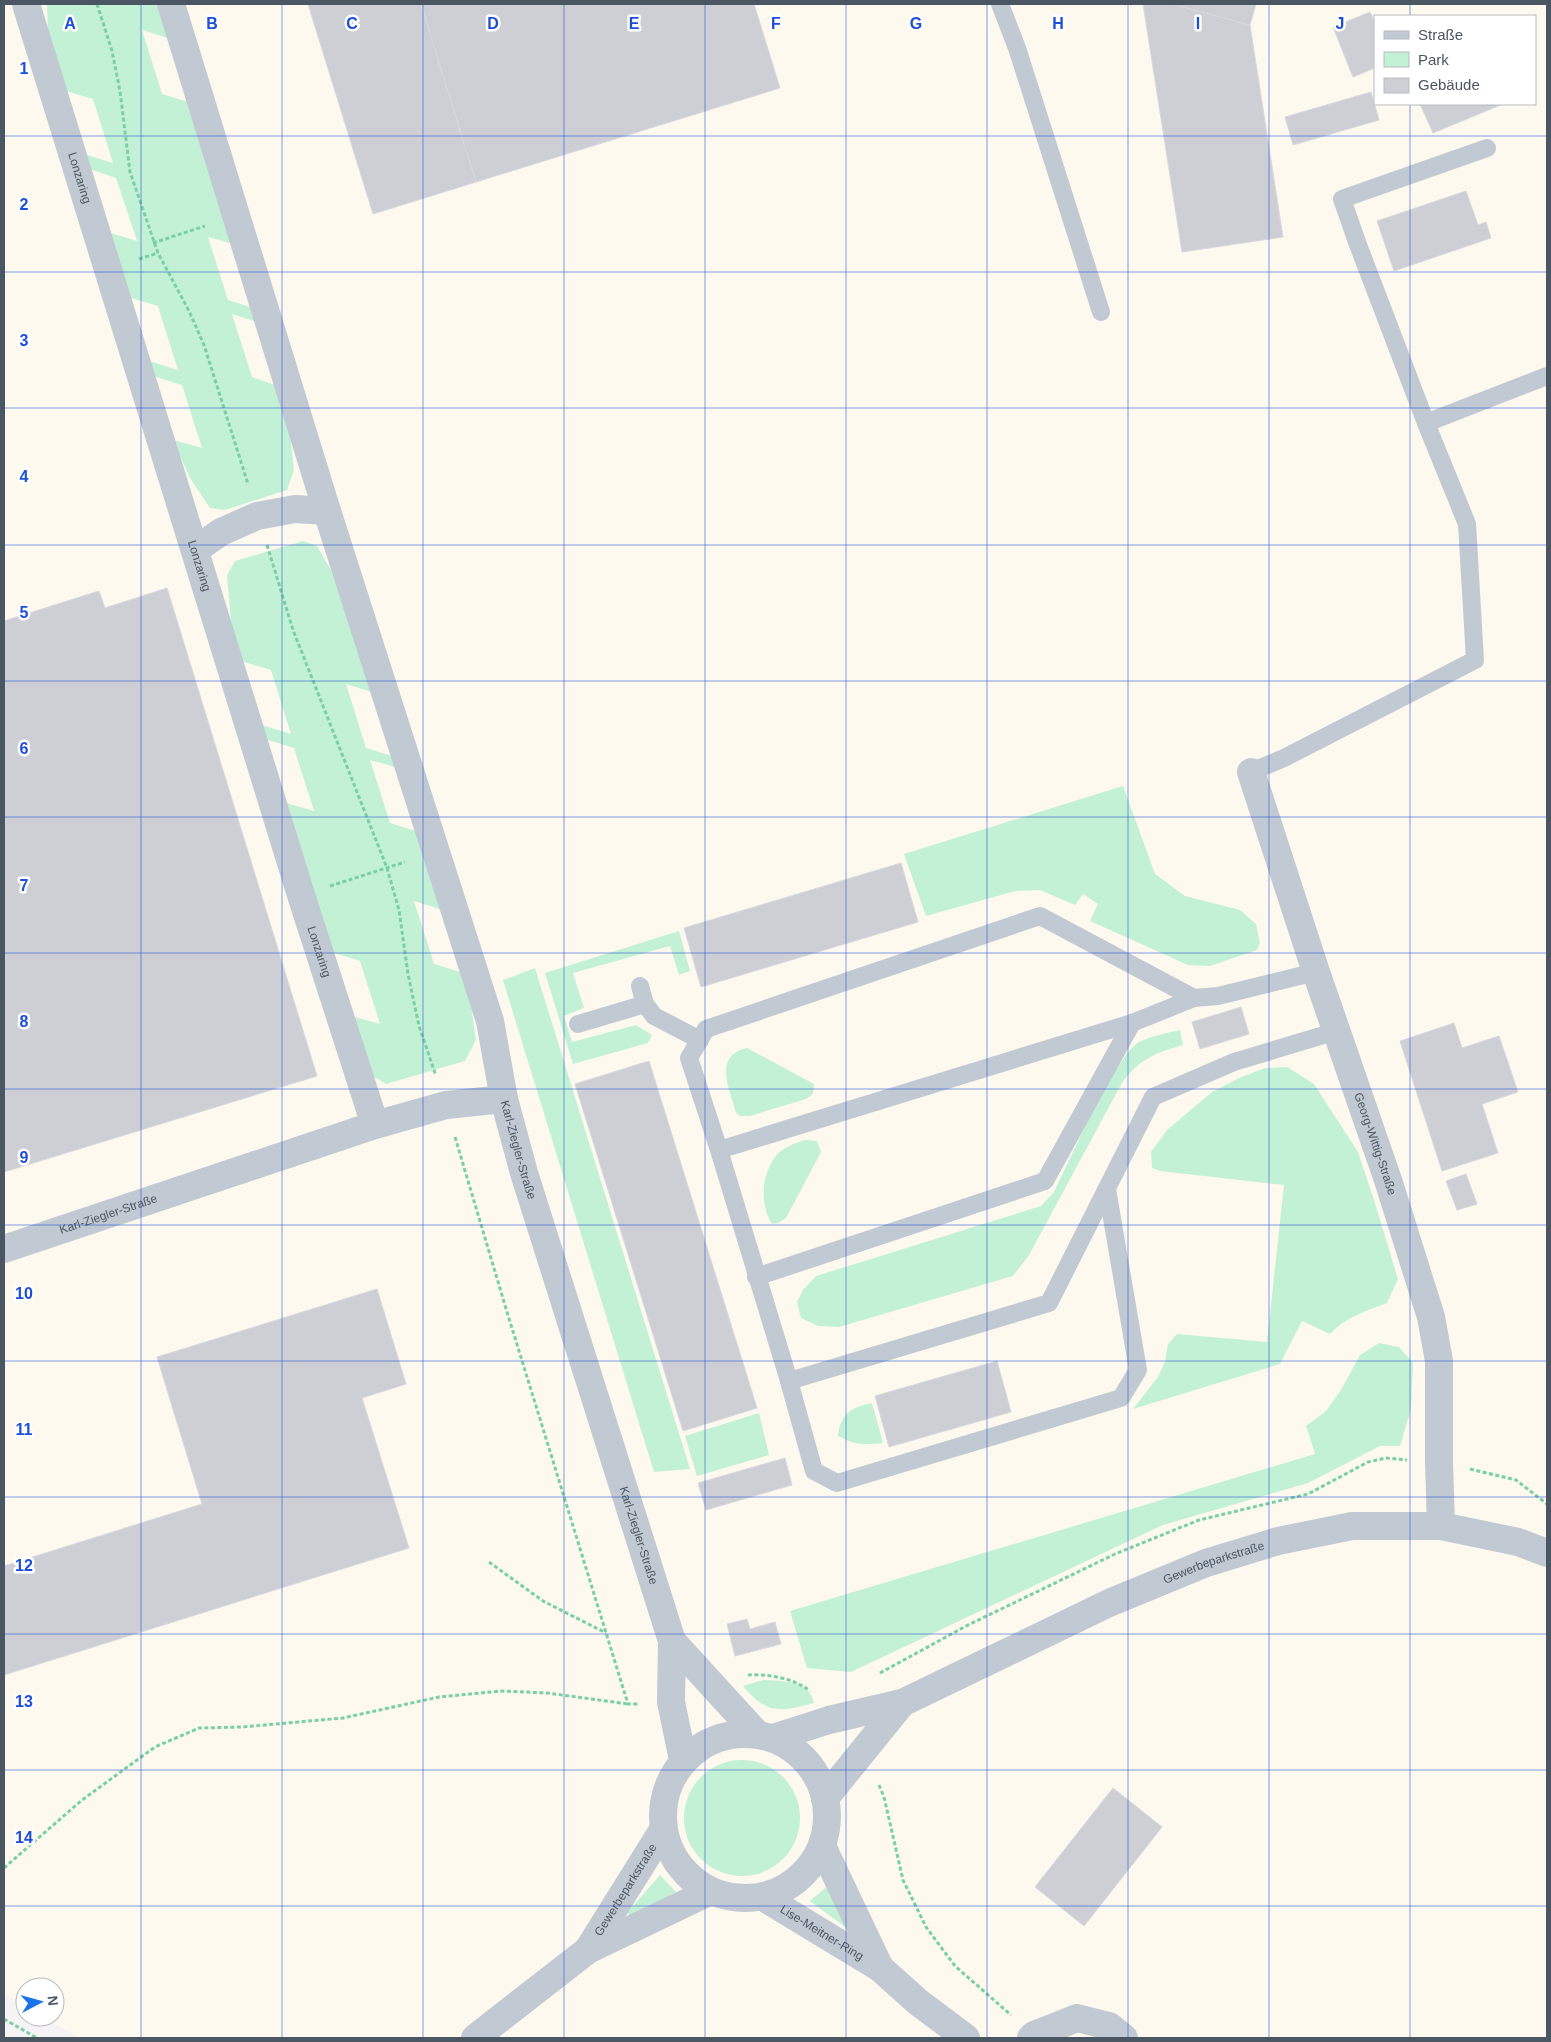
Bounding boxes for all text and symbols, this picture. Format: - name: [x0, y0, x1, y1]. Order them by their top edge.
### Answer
- text: A: [64, 15, 76, 32]
- text: B: [206, 15, 218, 32]
- text: C: [346, 15, 358, 32]
- text: D: [487, 15, 499, 32]
- text: E: [629, 15, 640, 32]
- text: F: [771, 15, 781, 32]
- text: G: [910, 15, 922, 32]
- text: H: [1052, 15, 1064, 32]
- text: I: [1196, 15, 1200, 32]
- text: J: [1336, 15, 1344, 32]
- legend: [1374, 15, 1536, 105]
- text: Straße: [1418, 26, 1463, 43]
- text: Park: [1418, 51, 1449, 68]
- text: 1: [20, 60, 29, 77]
- text: Gebäude: [1418, 76, 1480, 93]
- street label: Lonzaring: [65, 151, 94, 205]
- text: 2: [20, 196, 29, 213]
- text: 3: [20, 332, 29, 349]
- text: 4: [20, 468, 29, 485]
- street label: Lonzaring: [185, 539, 214, 593]
- text: 5: [20, 604, 29, 621]
- text: 6: [20, 740, 29, 757]
- text: 7: [20, 877, 29, 894]
- street label: Lonzaring: [304, 924, 334, 979]
- text: 8: [20, 1013, 29, 1030]
- street label: Georg-Wittig-Straße: [1351, 1091, 1399, 1197]
- street label: Karl-Ziegler-Straße: [498, 1099, 539, 1201]
- text: 9: [20, 1149, 29, 1166]
- street label: Karl-Ziegler-Straße: [58, 1191, 159, 1237]
- text: 10: [15, 1285, 33, 1302]
- text: 11: [16, 1421, 33, 1438]
- street label: Karl-Ziegler-Straße: [617, 1485, 661, 1587]
- street label: Gewerbeparkstraße: [1161, 1539, 1266, 1587]
- text: 12: [15, 1557, 33, 1574]
- text: 13: [15, 1693, 33, 1710]
- text: 14: [15, 1829, 33, 1846]
- street label: Gewerbeparkstraße: [592, 1841, 660, 1939]
- street label: Lise-Meitner-Ring: [778, 1902, 866, 1963]
- north arrow: [15, 1977, 65, 2027]
- text: N: [44, 1995, 61, 2007]

